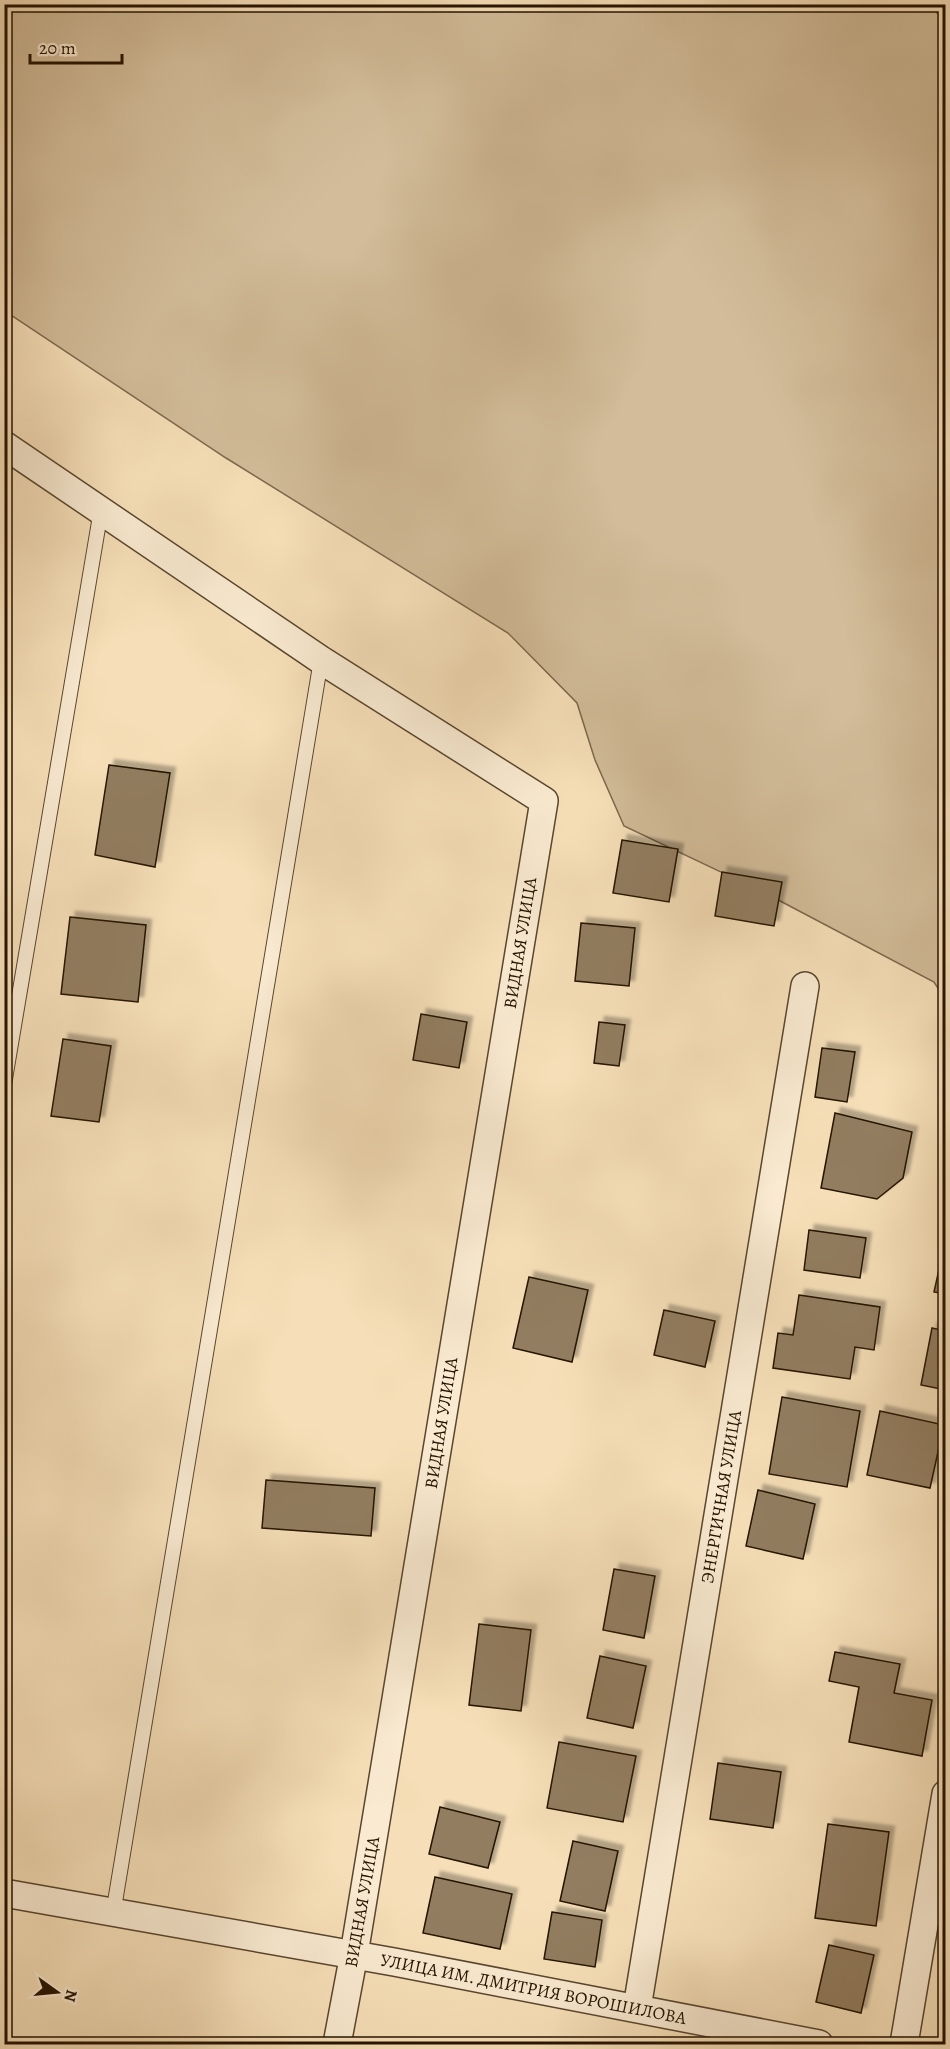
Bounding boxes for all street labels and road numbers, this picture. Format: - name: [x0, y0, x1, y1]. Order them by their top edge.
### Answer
- street label: ВИДНАЯ УЛИЦА: [498, 875, 542, 1010]
- street label: ВИДНАЯ УЛИЦА: [419, 1355, 463, 1490]
- street label: ЭНЕРГИЧНАЯ УЛИЦА: [695, 1408, 747, 1585]
- street label: ВИДНАЯ УЛИЦА: [339, 1834, 385, 1969]
- street label: УЛИЦА ИМ. ДМИТРИЯ ВОРОШИЛОВА: [379, 1948, 689, 2030]

